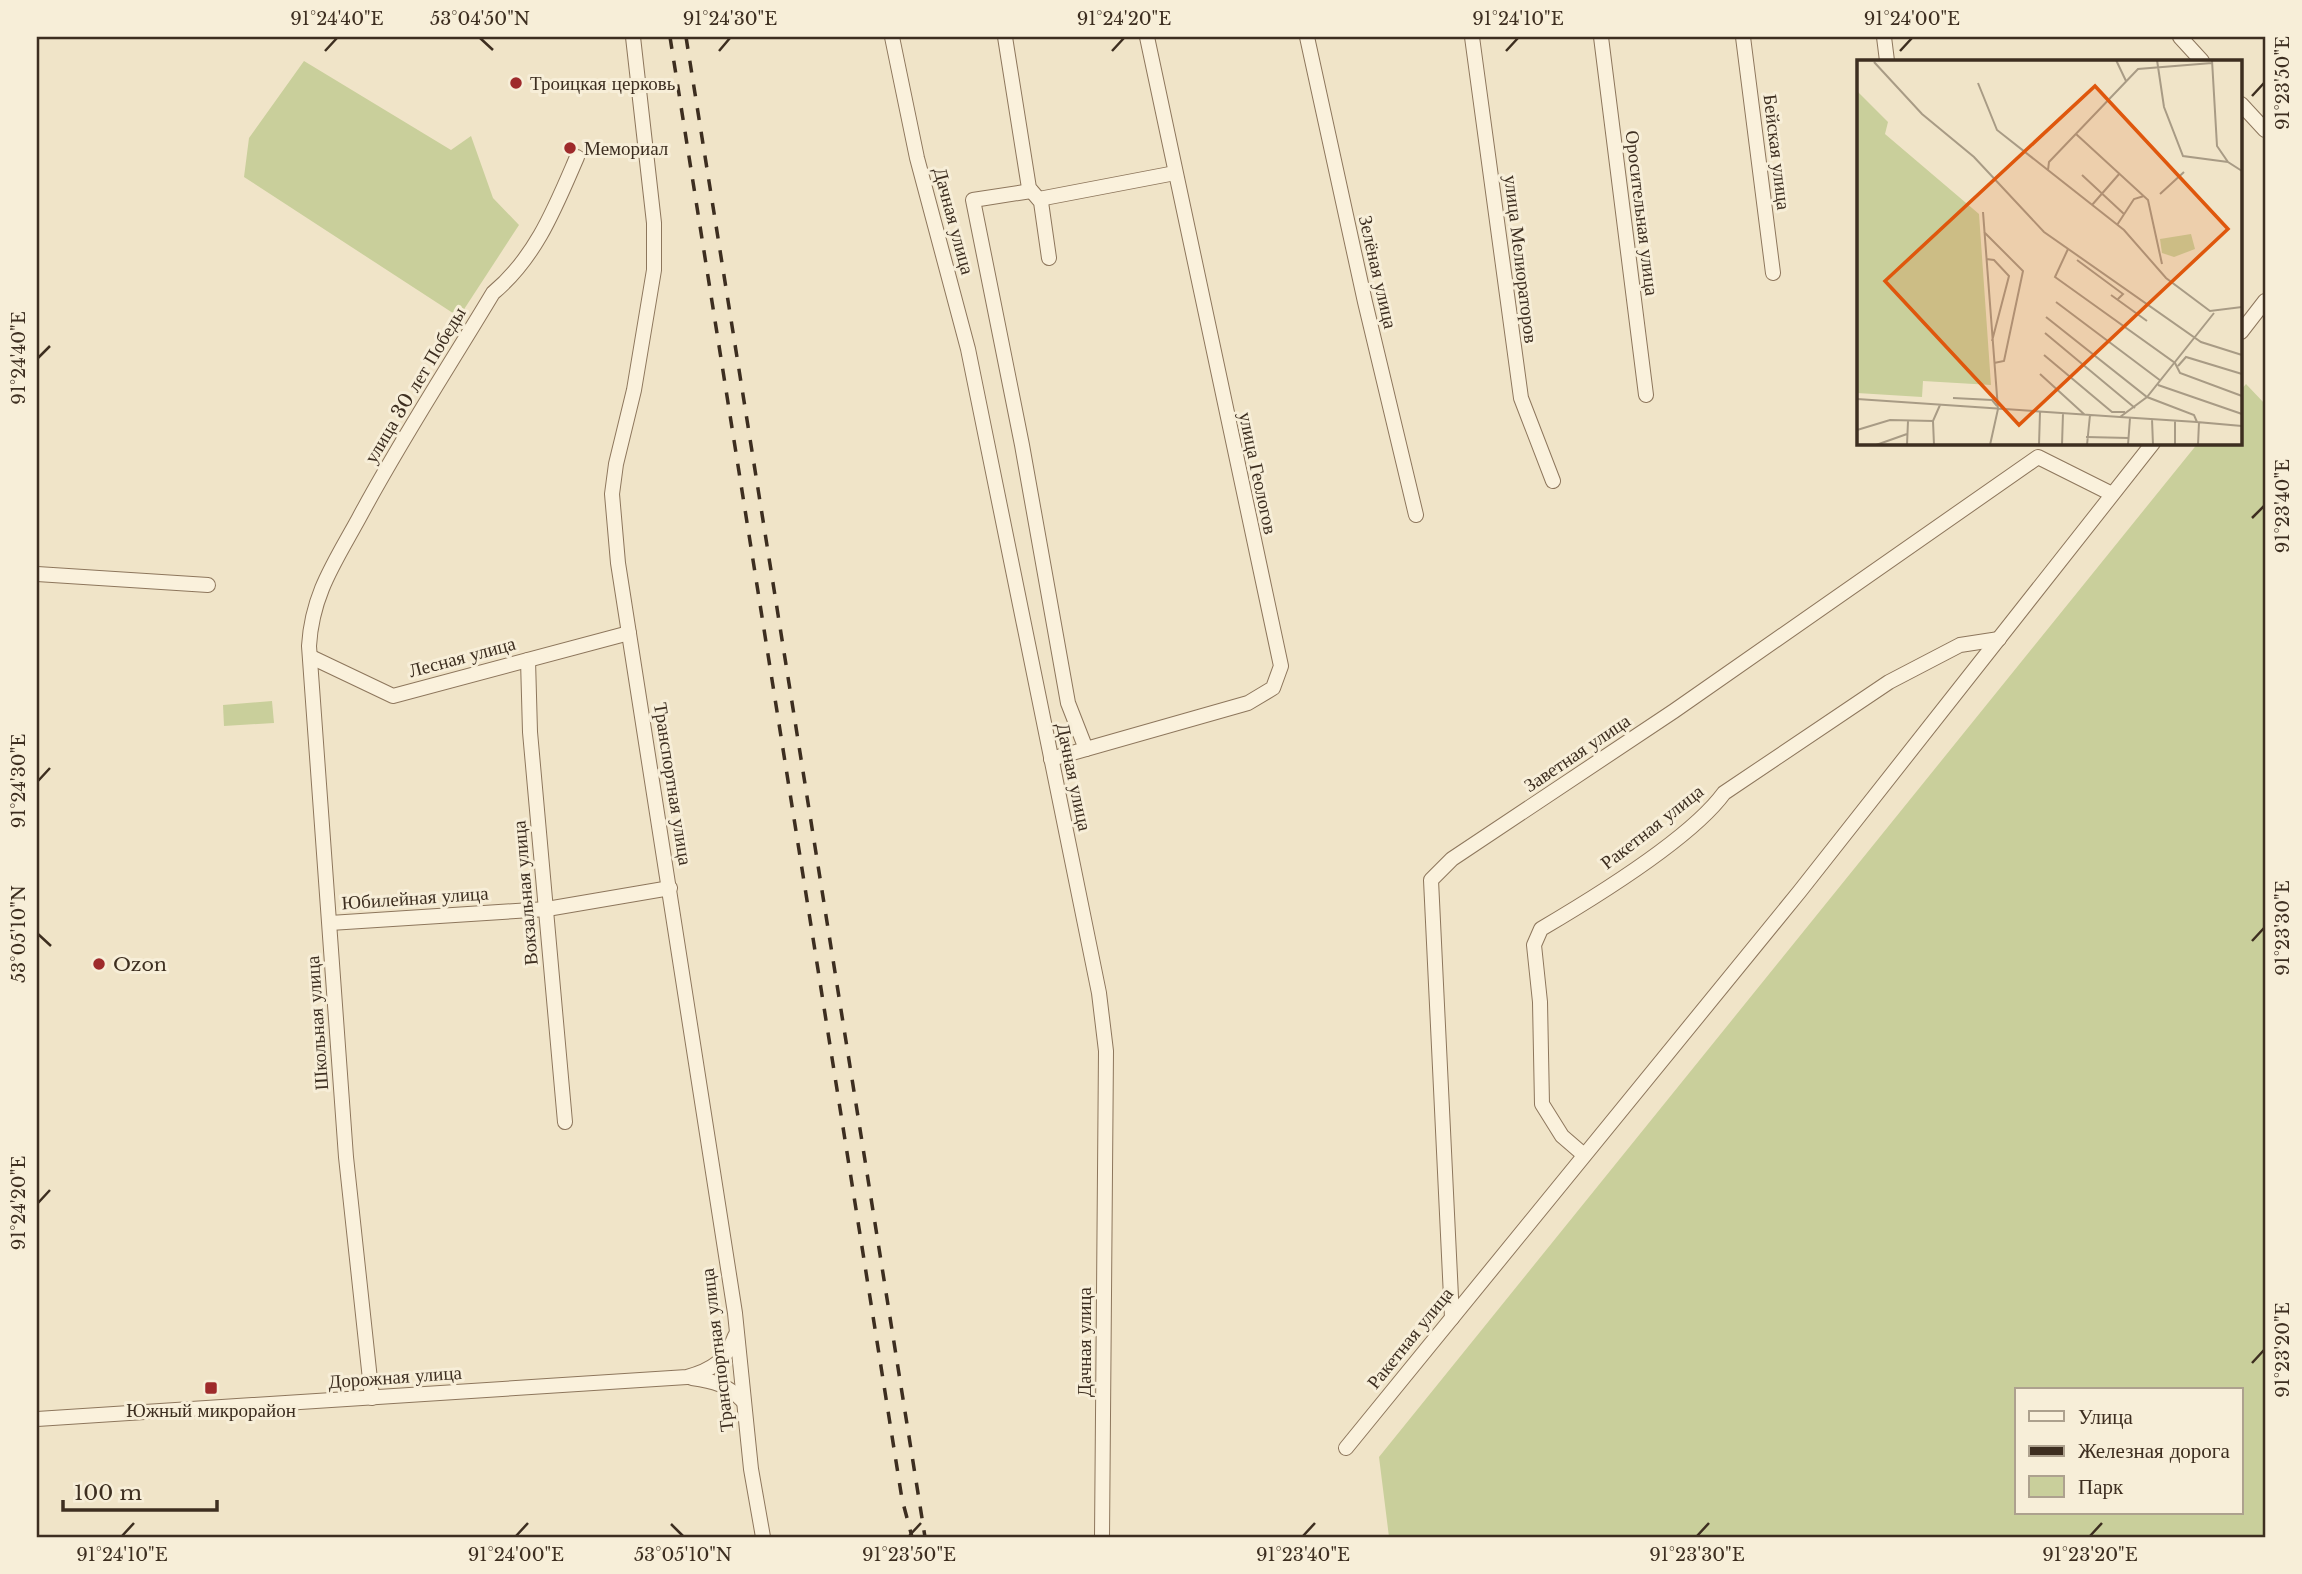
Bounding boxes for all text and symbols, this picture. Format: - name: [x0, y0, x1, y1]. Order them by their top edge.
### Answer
- text: 91°24'40"E: [290, 8, 384, 30]
- text: 53°04'50"N: [430, 8, 530, 30]
- text: 91°24'30"E: [683, 8, 777, 30]
- text: 91°24'20"E: [1077, 8, 1171, 30]
- text: 91°24'10"E: [1472, 8, 1564, 30]
- text: 91°24'00"E: [1864, 8, 1960, 30]
- text: 91°23'50"E: [2272, 36, 2294, 130]
- inset map: [1857, 60, 2242, 444]
- place label: Троицкая церковь: [530, 72, 676, 95]
- marker: Троицкая церковь: [508, 75, 524, 91]
- street label: Бейская улица: [1758, 93, 1796, 212]
- street label: Оросительная улица: [1620, 129, 1664, 298]
- place label: Мемориал: [584, 137, 669, 160]
- marker: Мемориал: [562, 140, 578, 156]
- street label: Дачная улица: [929, 165, 979, 278]
- street label: улица Мелиораторов: [1499, 173, 1543, 345]
- street label: Зелёная улица: [1354, 213, 1402, 331]
- street label: улица 30 лет Победы: [359, 303, 471, 467]
- text: 91°24'40"E: [8, 311, 30, 405]
- street label: улица Геологов: [1234, 410, 1282, 536]
- text: 91°23'40"E: [2272, 459, 2294, 553]
- street label: Лесная улица: [406, 632, 519, 682]
- street label: Транспортная улица: [649, 701, 697, 868]
- street label: Заветная улица: [1519, 709, 1635, 797]
- street label: Дачная улица: [1051, 721, 1097, 834]
- text: 91°24'30"E: [8, 734, 30, 828]
- street label: Ракетная улица: [1596, 779, 1708, 874]
- street label: Вокзальная улица: [507, 819, 543, 966]
- text: 91°23'30"E: [2272, 880, 2294, 976]
- street label: Юбилейная улица: [341, 881, 490, 915]
- text: 53°05'10"N: [8, 885, 30, 983]
- place label: Ozon: [113, 953, 167, 976]
- street label: Школьная улица: [301, 955, 333, 1091]
- marker: Ozon: [91, 956, 107, 972]
- text: 91°24'20"E: [8, 1156, 30, 1250]
- street label: Транспортная улица: [696, 1266, 738, 1433]
- street label: Ракетная улица: [1362, 1282, 1458, 1393]
- street label: Дачная улица: [1073, 1286, 1096, 1397]
- text: 91°23'20"E: [2272, 1302, 2294, 1398]
- street label: Дорожная улица: [327, 1361, 463, 1393]
- marker: Южный микрорайон: [203, 1380, 219, 1396]
- legend: [2015, 1388, 2242, 1514]
- place label: Южный микрорайон: [126, 1399, 296, 1422]
- text: Улица: [2078, 1404, 2133, 1430]
- text: Железная дорога: [2078, 1438, 2230, 1464]
- scale bar: [63, 1469, 217, 1513]
- text: Парк: [2078, 1474, 2124, 1500]
- text: 100 m: [74, 1480, 142, 1506]
- text: 91°24'10"E: [76, 1544, 168, 1566]
- text: 91°24'00"E: [468, 1544, 564, 1566]
- text: 53°05'10"N: [634, 1544, 732, 1566]
- text: 91°23'50"E: [862, 1544, 956, 1566]
- text: 91°23'40"E: [1256, 1544, 1350, 1566]
- text: 91°23'30"E: [1649, 1544, 1745, 1566]
- text: 91°23'20"E: [2042, 1544, 2138, 1566]

